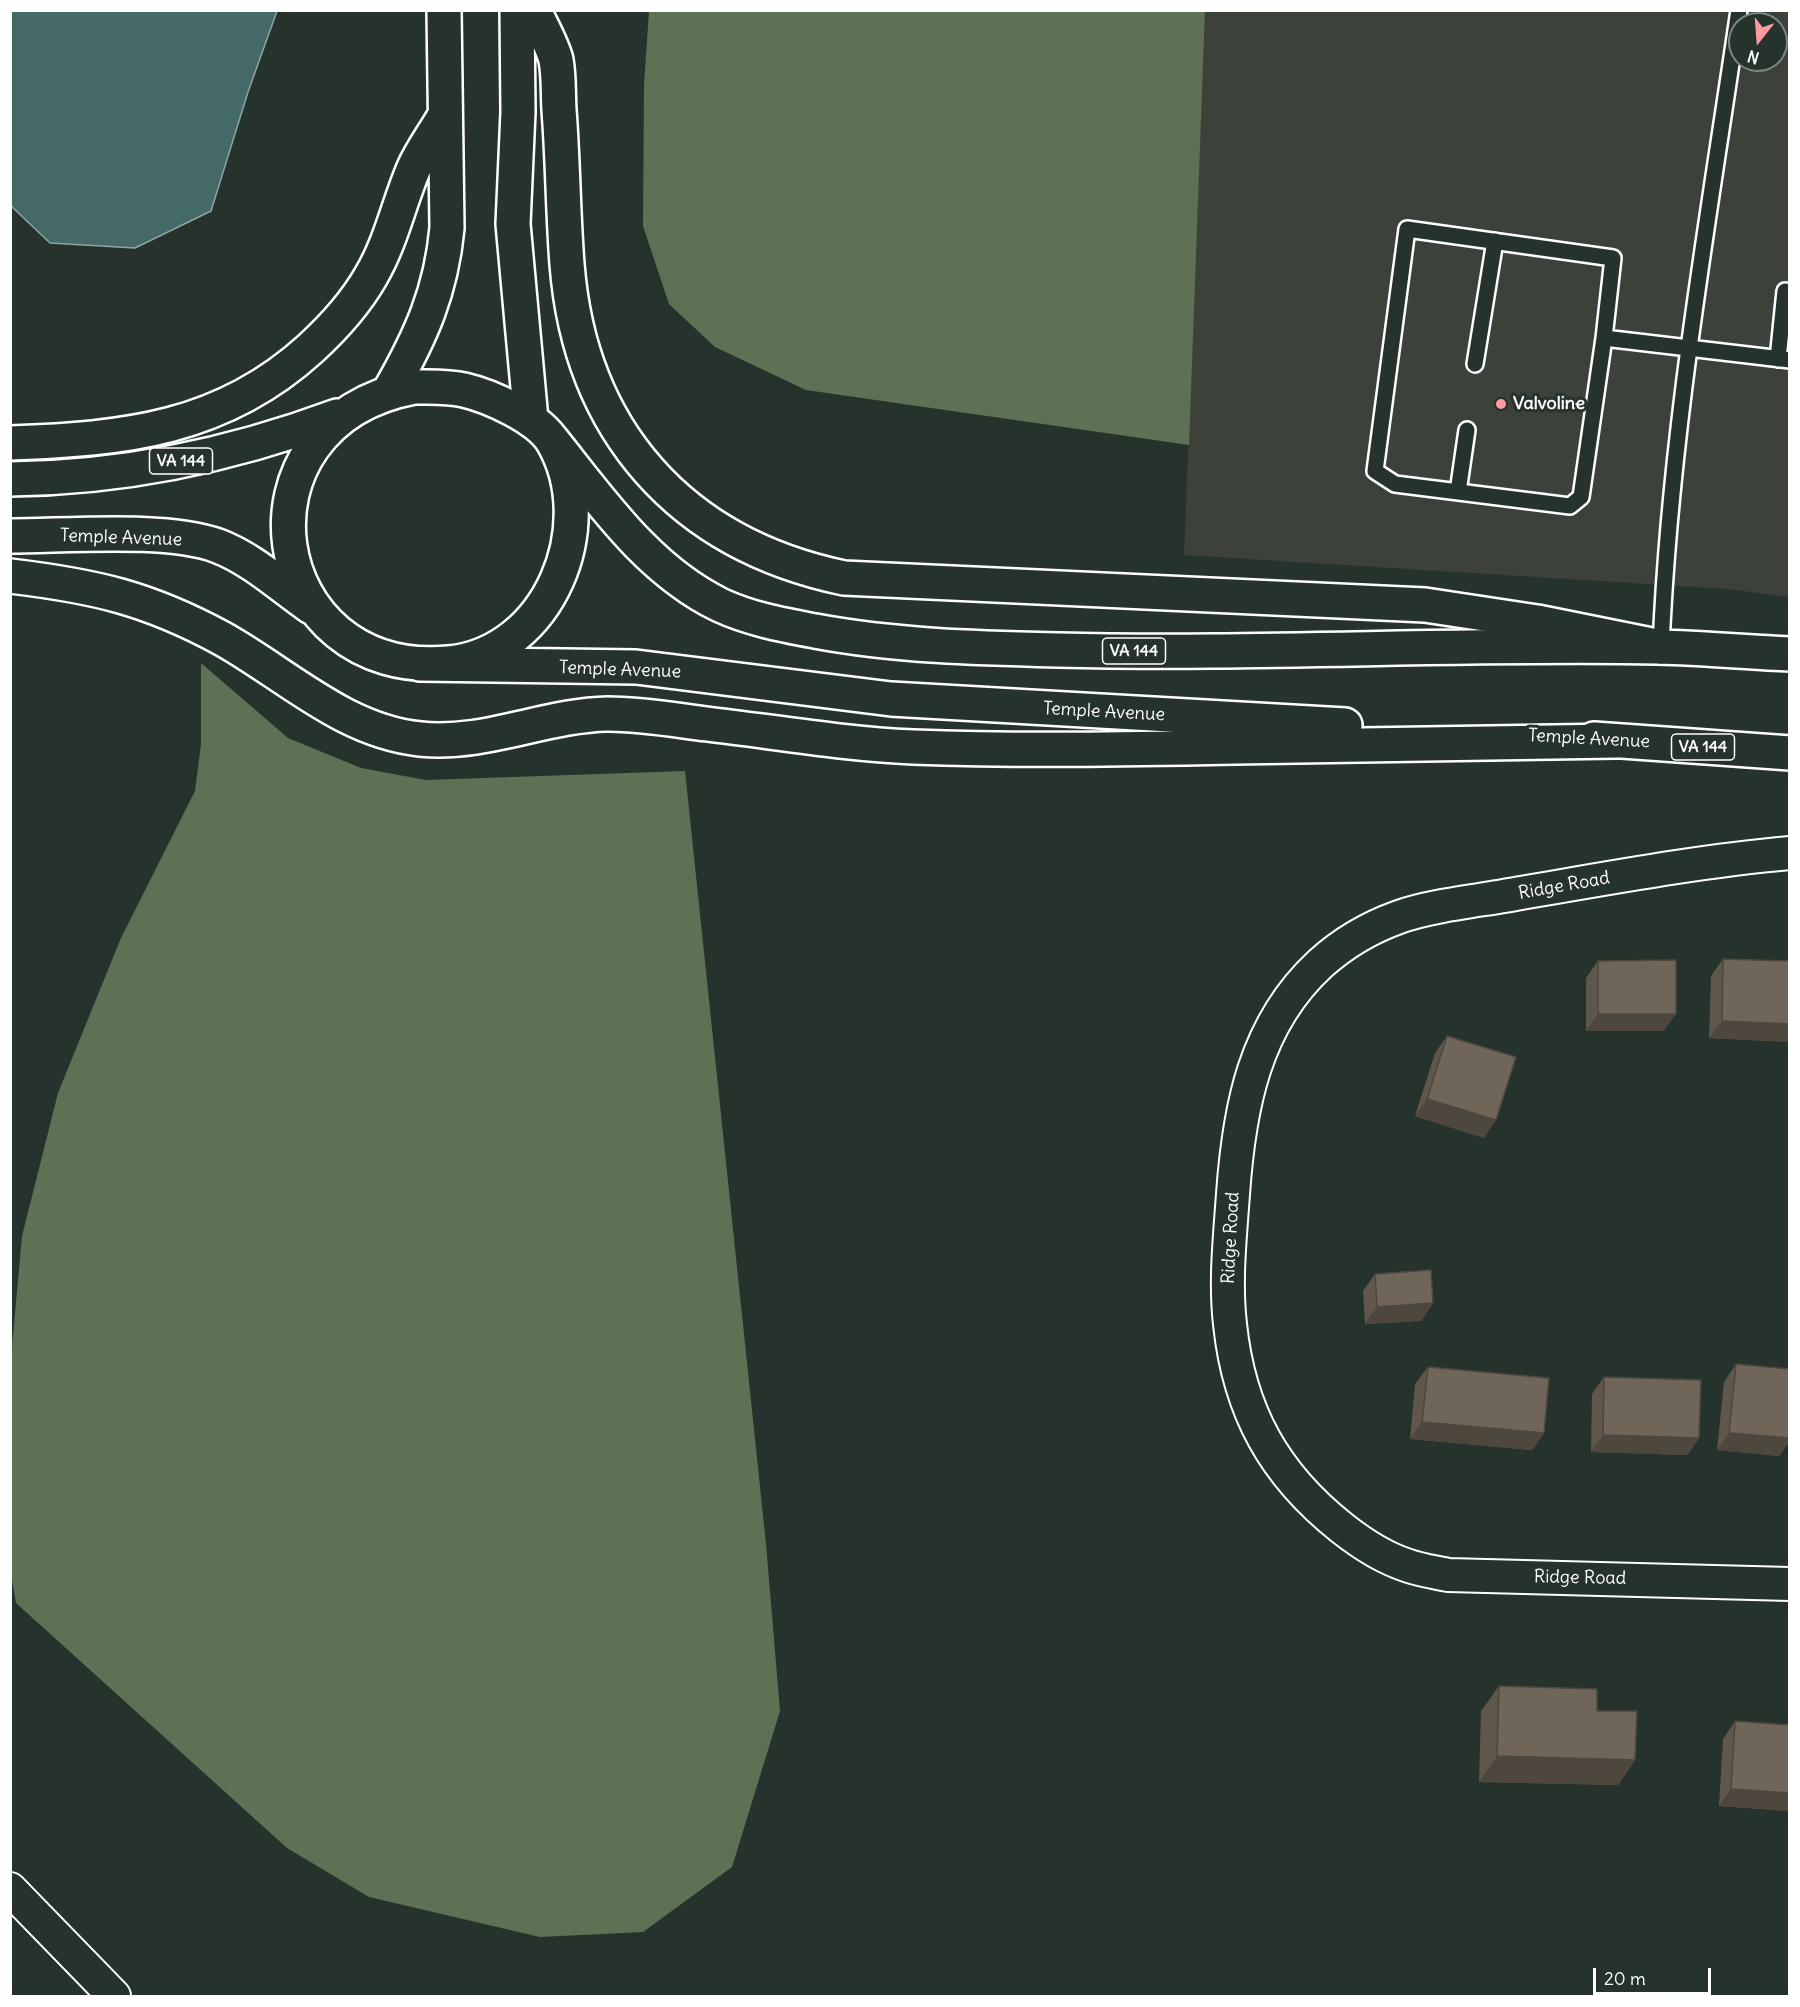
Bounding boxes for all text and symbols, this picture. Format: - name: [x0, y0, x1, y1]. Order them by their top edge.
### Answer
- north arrow: [1728, 12, 1788, 72]
- text: N: [1745, 46, 1762, 68]
- place label: Valvoline: [1513, 393, 1585, 415]
- marker: Valvoline: [1494, 397, 1508, 411]
- road number: VA 144: [150, 448, 213, 474]
- street label: Temple Avenue: [60, 525, 182, 551]
- road number: VA 144: [1102, 638, 1166, 664]
- street label: Temple Avenue: [559, 657, 681, 683]
- street label: Temple Avenue: [1042, 698, 1166, 726]
- street label: Temple Avenue: [1527, 725, 1651, 753]
- road number: VA 144: [1672, 734, 1734, 760]
- street label: Ridge Road: [1517, 867, 1611, 905]
- street label: Ridge Road: [1218, 1191, 1244, 1285]
- street label: Ridge Road: [1534, 1566, 1626, 1590]
- scale bar: [1596, 1956, 1714, 1994]
- text: 20 m: [1604, 1967, 1646, 1990]

